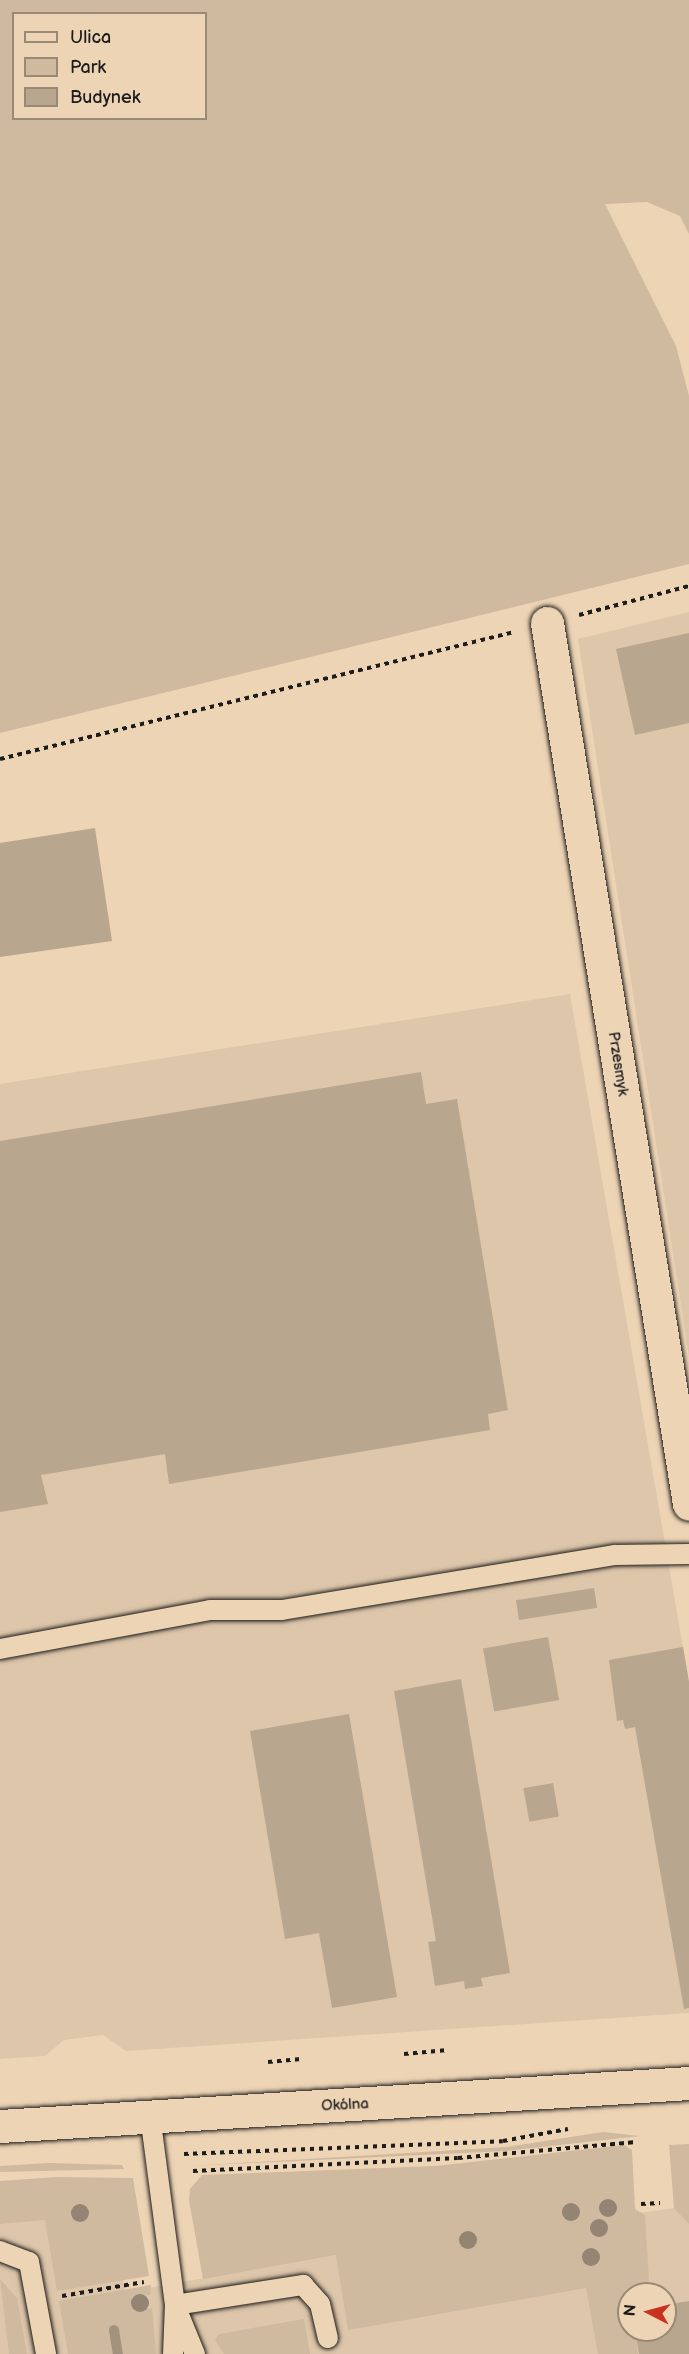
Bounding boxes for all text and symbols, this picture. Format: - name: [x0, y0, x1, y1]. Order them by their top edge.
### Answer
- legend: [12, 12, 207, 120]
- text: Ulica: [70, 27, 111, 48]
- text: Park: [70, 57, 106, 78]
- text: Budynek: [70, 87, 140, 108]
- street label: Przesmyk: [604, 1031, 632, 1097]
- street label: Okólna: [321, 2095, 369, 2115]
- north arrow: [617, 2282, 677, 2342]
- text: N: [621, 2303, 641, 2317]

